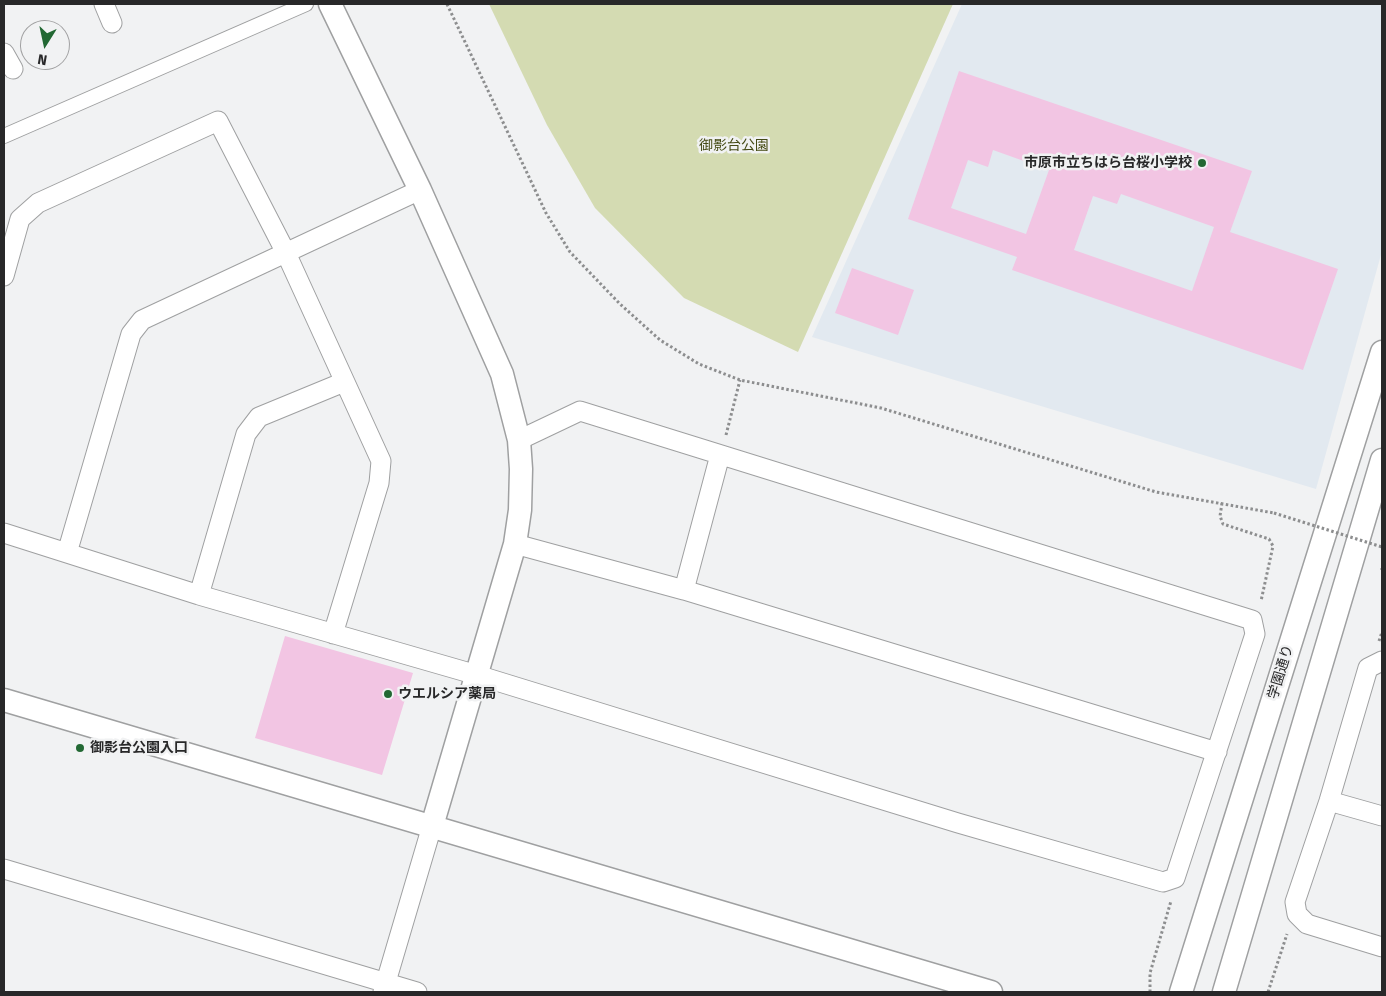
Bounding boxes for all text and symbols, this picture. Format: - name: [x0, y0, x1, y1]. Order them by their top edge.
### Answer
- north arrow: [20, 20, 70, 70]
- text: N: [36, 50, 49, 68]
- park label: 御影台公園: [699, 138, 769, 154]
- place label: 市原市立ちはら台桜小学校: [1024, 155, 1192, 171]
- marker: 市原市立ちはら台桜小学校: [1196, 157, 1208, 169]
- street label: 学園通り: [1265, 643, 1297, 701]
- place label: ウエルシア薬局: [398, 686, 496, 702]
- marker: ウエルシア薬局: [382, 688, 394, 700]
- place label: 御影台公園入口: [90, 740, 188, 756]
- marker: 御影台公園入口: [74, 742, 86, 754]

